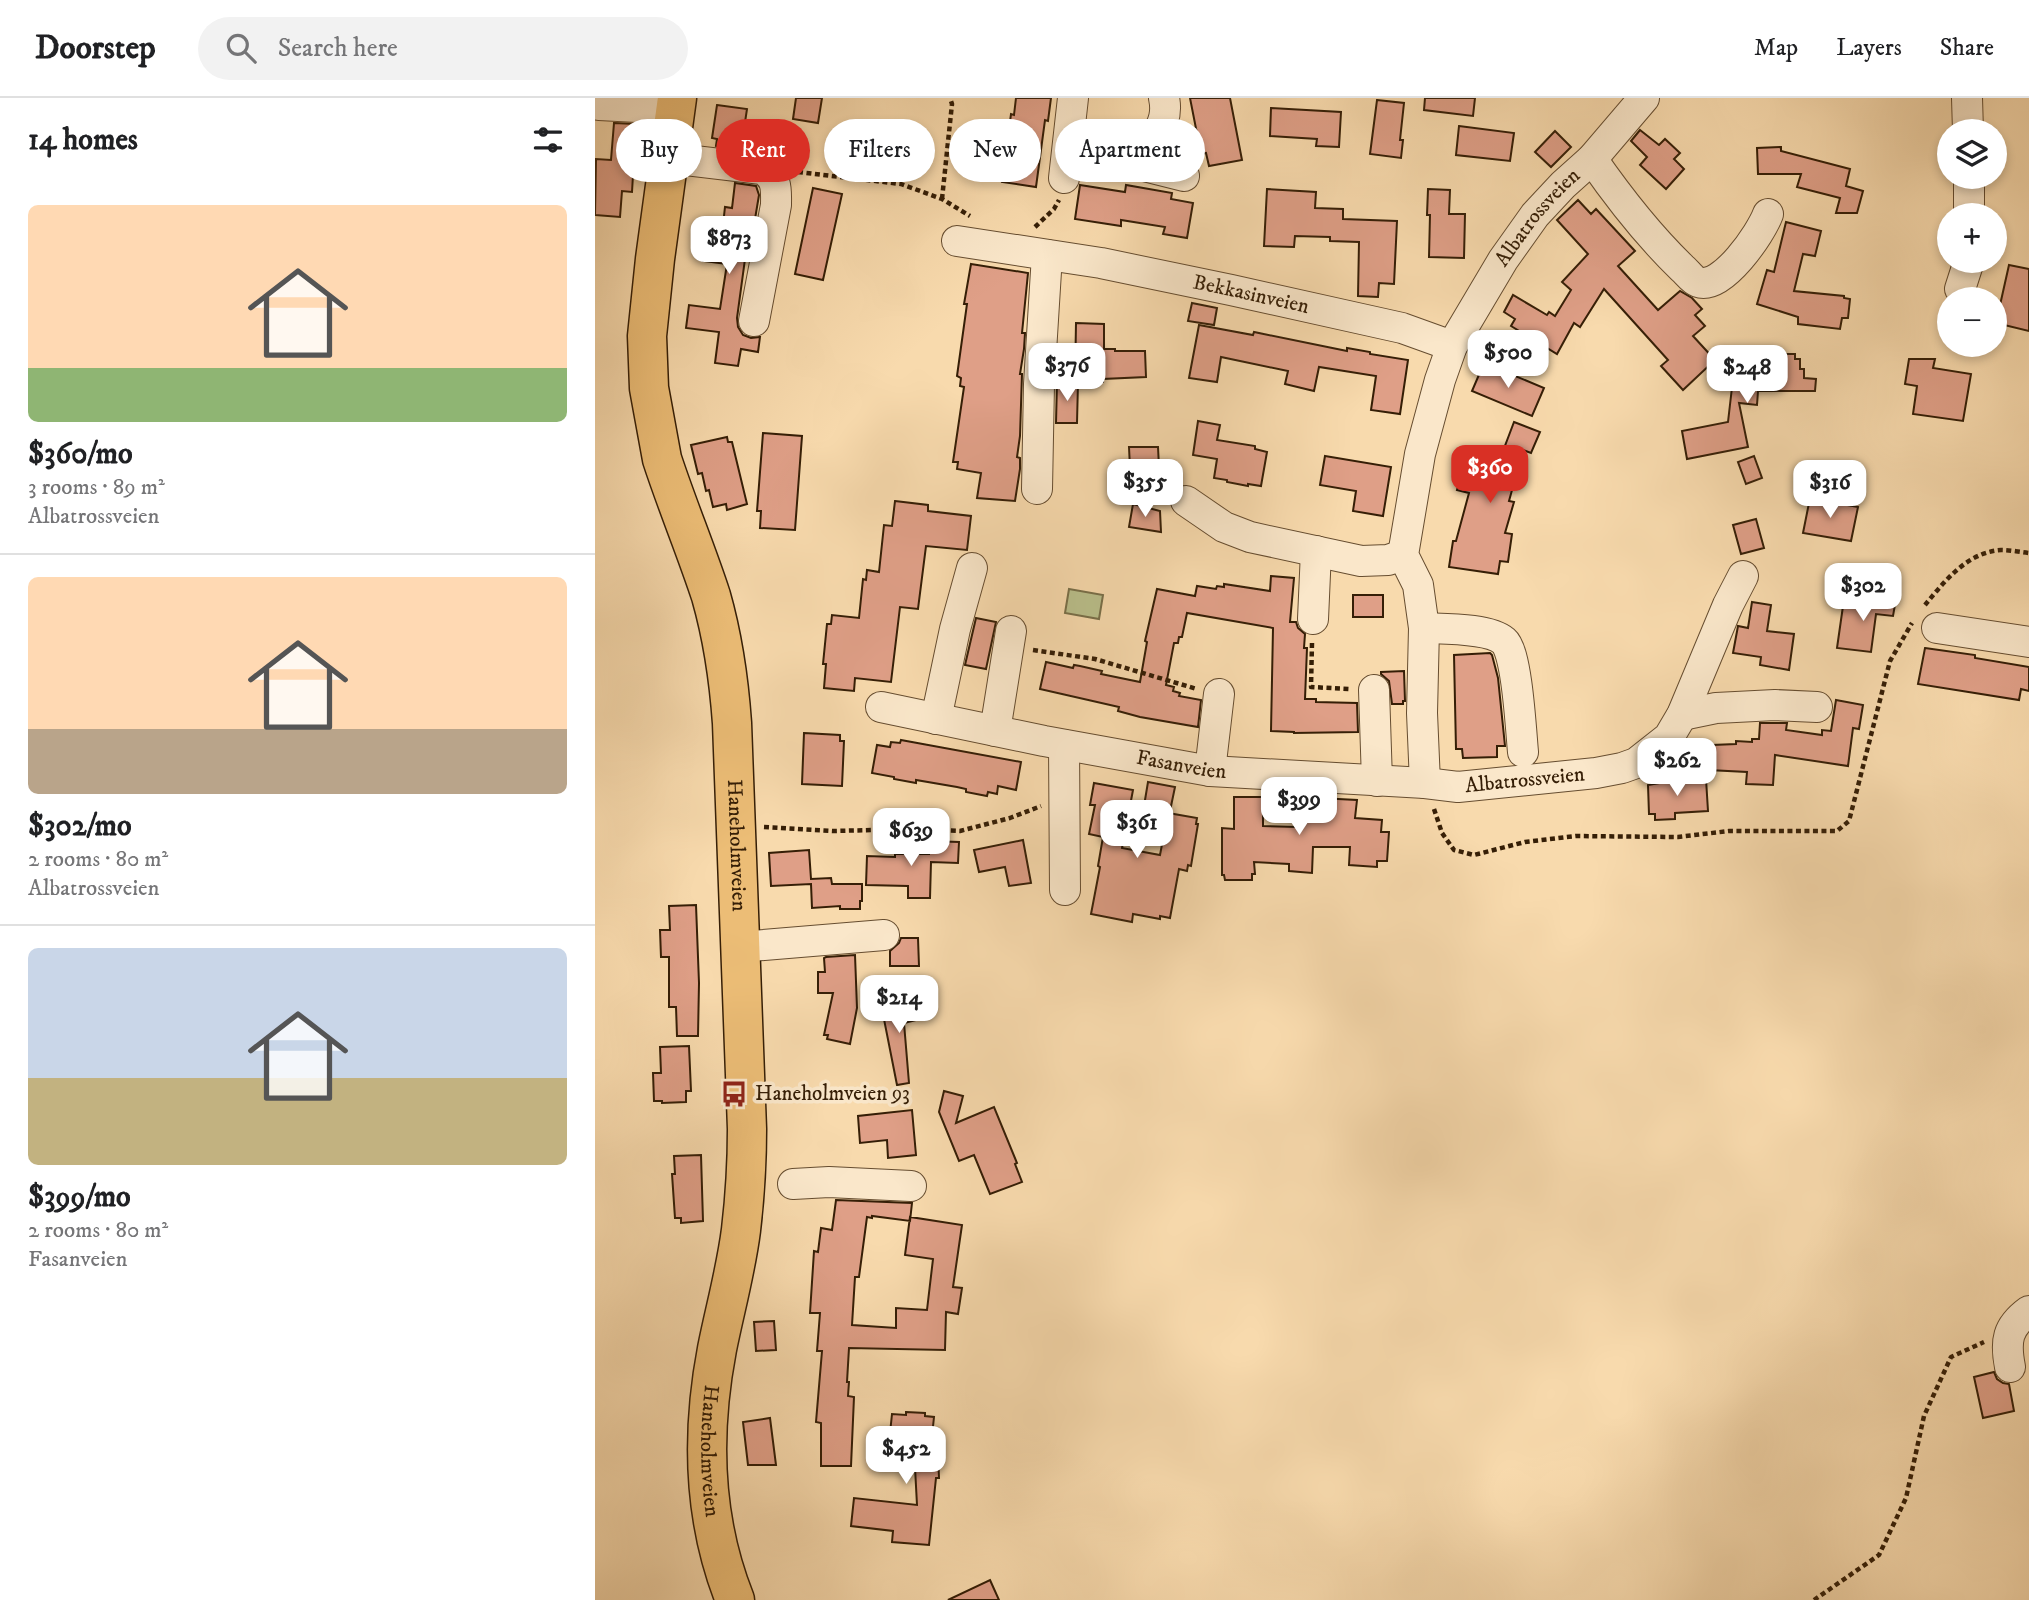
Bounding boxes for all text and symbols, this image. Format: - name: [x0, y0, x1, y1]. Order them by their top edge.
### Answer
- search box: [198, 17, 688, 80]
- text: Doorstep: [35, 28, 156, 69]
- icon: search: [222, 29, 260, 67]
- text: Search here: [278, 32, 398, 65]
- text: Map: [1754, 33, 1798, 63]
- text: Layers: [1836, 33, 1902, 63]
- text: Share: [1940, 33, 1994, 63]
- chip: Buy: [616, 119, 702, 182]
- chip: Rent: [716, 119, 810, 182]
- chip: Filters: [824, 119, 935, 182]
- chip: New: [949, 119, 1041, 182]
- chip: Apartment: [1055, 119, 1205, 182]
- map controls: [1937, 119, 2007, 357]
- button: layers: [1937, 119, 2007, 189]
- icon: filters: [529, 121, 567, 159]
- text: 14 homes: [28, 122, 138, 159]
- street label: Albatrossveien: [1489, 163, 1586, 272]
- button: +: [1937, 203, 2007, 273]
- pin: $873: [688, 216, 770, 276]
- text: $873: [707, 224, 751, 253]
- icon: home: [235, 250, 361, 376]
- street label: Bekkasinveien: [1191, 269, 1312, 320]
- button: −: [1937, 287, 2007, 357]
- pin: $500: [1467, 330, 1549, 390]
- text: $500: [1484, 338, 1532, 367]
- pin: $376: [1026, 344, 1108, 403]
- pin: $248: [1706, 345, 1788, 405]
- text: $376: [1044, 351, 1090, 380]
- text: $248: [1723, 353, 1771, 382]
- text: $360/mo: [28, 436, 133, 473]
- pin: $360: [1449, 446, 1531, 505]
- text: $360: [1467, 453, 1513, 482]
- pin: $355: [1104, 460, 1186, 519]
- pin: $316: [1789, 460, 1871, 520]
- text: $355: [1123, 467, 1167, 496]
- text: $316: [1809, 468, 1851, 497]
- text: 3 rooms · 89 m²: [28, 473, 165, 502]
- text: Albatrossveien: [28, 502, 160, 531]
- pin: $302: [1822, 564, 1904, 623]
- text: $302: [1841, 571, 1885, 600]
- icon: home: [235, 622, 361, 748]
- pin: $262: [1636, 738, 1718, 798]
- street label: Fasanveien: [1134, 745, 1227, 785]
- text: $262: [1653, 746, 1701, 775]
- street label: Albatrossveien: [1464, 761, 1586, 799]
- pin: $399: [1258, 778, 1340, 837]
- street label: Haneholmveien: [721, 779, 752, 912]
- text: $399: [1277, 785, 1321, 814]
- pin: $361: [1096, 800, 1178, 860]
- text: $302/mo: [28, 808, 132, 845]
- pin: $639: [870, 808, 952, 868]
- text: $361: [1116, 808, 1158, 837]
- text: $639: [889, 816, 933, 845]
- text: 2 rooms · 80 m²: [28, 845, 168, 874]
- text: Albatrossveien: [28, 874, 160, 903]
- pin: $214: [858, 976, 940, 1035]
- text: $214: [876, 983, 922, 1012]
- icon: home: [235, 993, 361, 1119]
- bus stop icon: Haneholmveien 93: [719, 1079, 749, 1109]
- place label: Haneholmveien 93: [755, 1081, 910, 1107]
- text: $399/mo: [28, 1179, 131, 1216]
- text: 2 rooms · 80 m²: [28, 1216, 168, 1245]
- text: Fasanveien: [28, 1245, 128, 1274]
- street label: Haneholmveien: [694, 1384, 725, 1519]
- pin: $452: [865, 1426, 947, 1486]
- text: $452: [882, 1434, 930, 1463]

